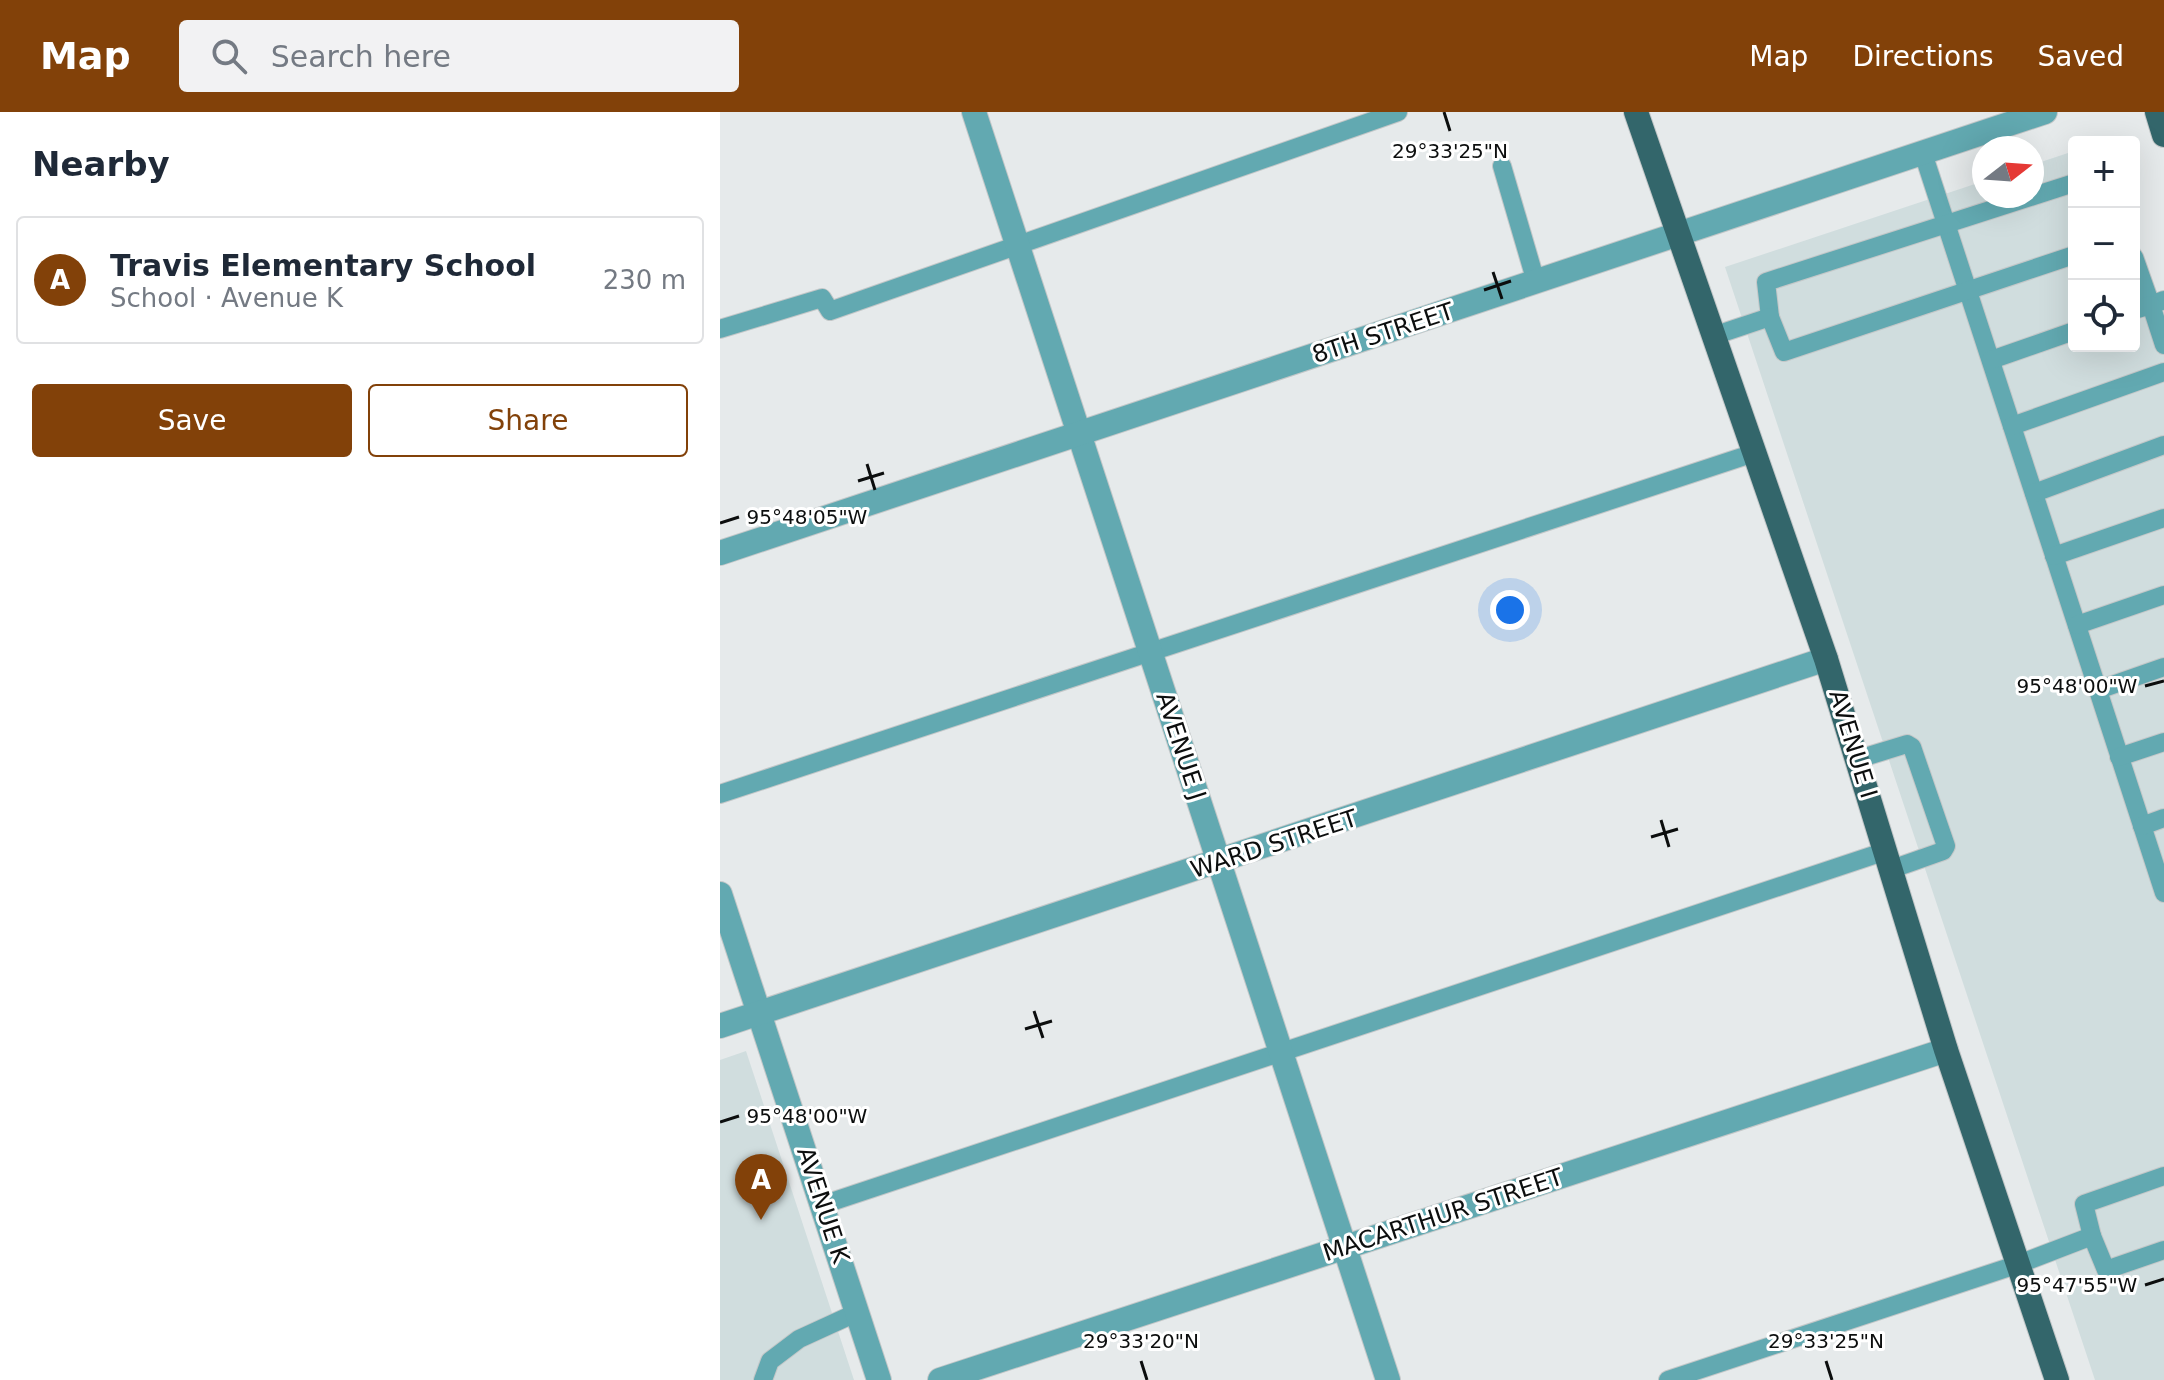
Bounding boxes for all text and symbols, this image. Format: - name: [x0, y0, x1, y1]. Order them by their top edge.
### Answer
- search box: [179, 20, 739, 92]
- text: Map: [40, 34, 131, 78]
- icon: search: [207, 34, 251, 78]
- text: Search here: [271, 39, 451, 74]
- text: Map: [1749, 40, 1808, 73]
- text: Directions: [1852, 40, 1993, 73]
- text: Saved: [2037, 40, 2124, 73]
- north arrow: [1972, 136, 2044, 208]
- map controls: [2068, 136, 2140, 352]
- button: +: [2068, 136, 2140, 208]
- text: 29°33'25"N: [1392, 139, 1508, 163]
- text: Nearby: [32, 144, 170, 184]
- button: −: [2068, 208, 2140, 280]
- text: Travis Elementary School: [110, 248, 536, 283]
- text: A: [50, 265, 70, 295]
- text: 230 m: [603, 265, 686, 295]
- button: locate: [2068, 280, 2140, 352]
- text: School · Avenue K: [110, 283, 343, 313]
- street label: 8TH STREET: [1309, 297, 1458, 369]
- button: Save: [32, 384, 352, 457]
- button: Share: [368, 384, 688, 457]
- text: 95°48'05"W: [747, 505, 868, 529]
- your location: [1490, 590, 1530, 630]
- text: 95°48'00"W: [2017, 674, 2138, 698]
- street label: AVENUE I: [1823, 686, 1883, 802]
- street label: AVENUE J: [1150, 688, 1212, 804]
- street label: WARD STREET: [1187, 804, 1361, 884]
- text: 95°48'00"W: [747, 1104, 868, 1128]
- street label: AVENUE K: [791, 1143, 855, 1268]
- pin: A: [735, 1154, 787, 1220]
- street label: MACARTHUR STREET: [1319, 1163, 1567, 1267]
- text: 95°47'55"W: [2017, 1273, 2138, 1297]
- text: 29°33'20"N: [1083, 1329, 1199, 1353]
- text: 29°33'25"N: [1768, 1329, 1884, 1353]

